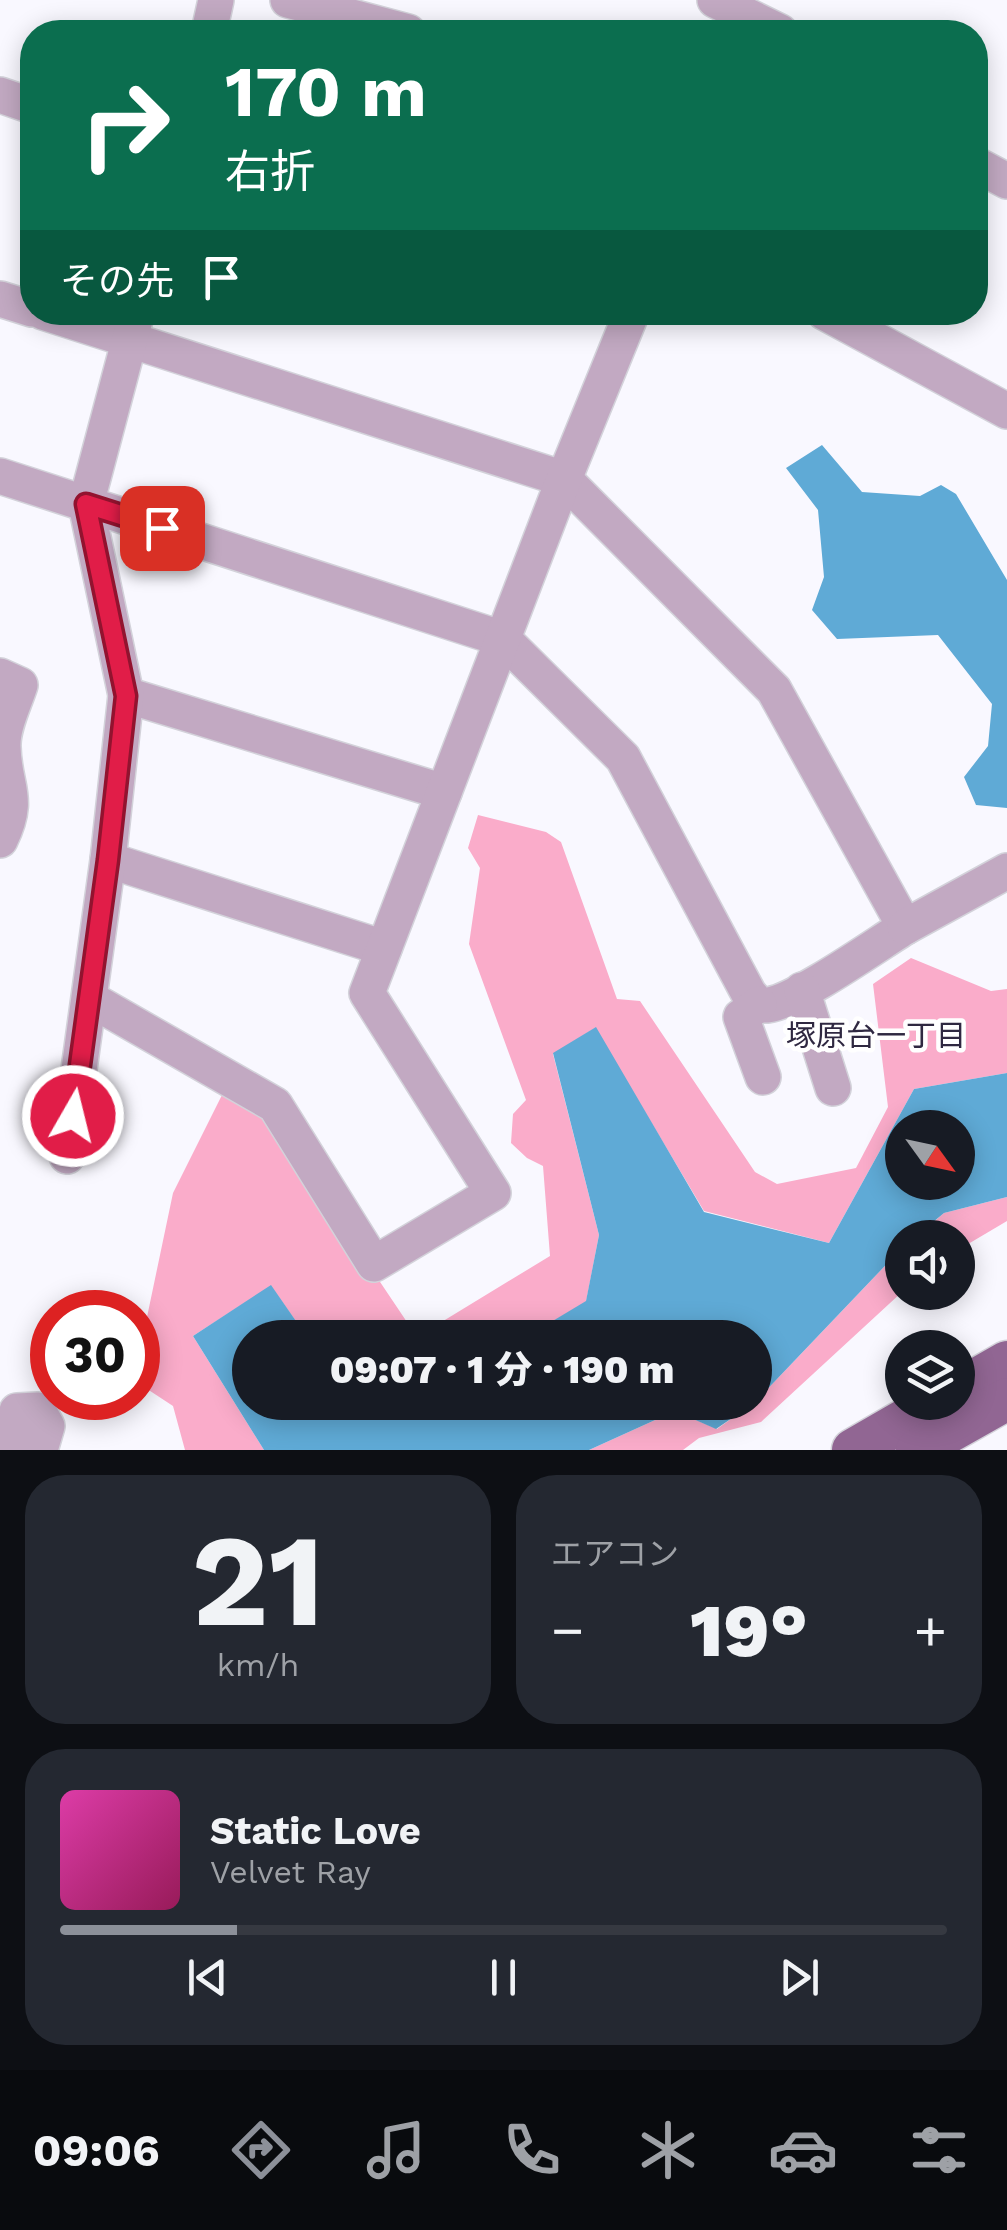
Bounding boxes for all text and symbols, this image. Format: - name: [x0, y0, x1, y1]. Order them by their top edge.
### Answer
- text: 170 m: [225, 51, 427, 133]
- icon: right: [60, 60, 190, 190]
- text: 右折: [225, 145, 315, 198]
- icon: arrive: [194, 250, 249, 305]
- text: その先: [60, 259, 174, 303]
- pin: [120, 486, 205, 571]
- icon: arrive: [135, 501, 190, 556]
- district label: 塚原台一丁目: [786, 1018, 966, 1053]
- position arrow: [21, 1064, 125, 1168]
- north arrow: [885, 1110, 975, 1200]
- map controls: [885, 1110, 975, 1420]
- button: sound: [885, 1220, 975, 1310]
- speed limit sign: 30: [30, 1290, 160, 1420]
- button: layers: [885, 1330, 975, 1420]
- text: 09:07 · 1 分 · 190 m: [330, 1348, 674, 1392]
- text: 21: [191, 1504, 325, 1657]
- text: エアコン: [551, 1535, 679, 1573]
- text: 19°: [690, 1586, 808, 1674]
- text: −: [551, 1598, 584, 1662]
- text: +: [914, 1598, 947, 1662]
- text: km/h: [217, 1646, 299, 1684]
- text: Static Love: [210, 1809, 421, 1853]
- text: Velvet Ray: [210, 1853, 371, 1891]
- icon: previous: [180, 1950, 235, 2005]
- icon: pause: [476, 1950, 531, 2005]
- icon: next: [772, 1950, 827, 2005]
- icon: directions: [226, 2115, 296, 2185]
- icon: music: [361, 2115, 431, 2185]
- icon: phone: [497, 2115, 567, 2185]
- icon: climate: [633, 2115, 703, 2185]
- icon: car: [768, 2115, 838, 2185]
- icon: filters: [904, 2115, 974, 2185]
- text: 09:06: [33, 2124, 160, 2177]

